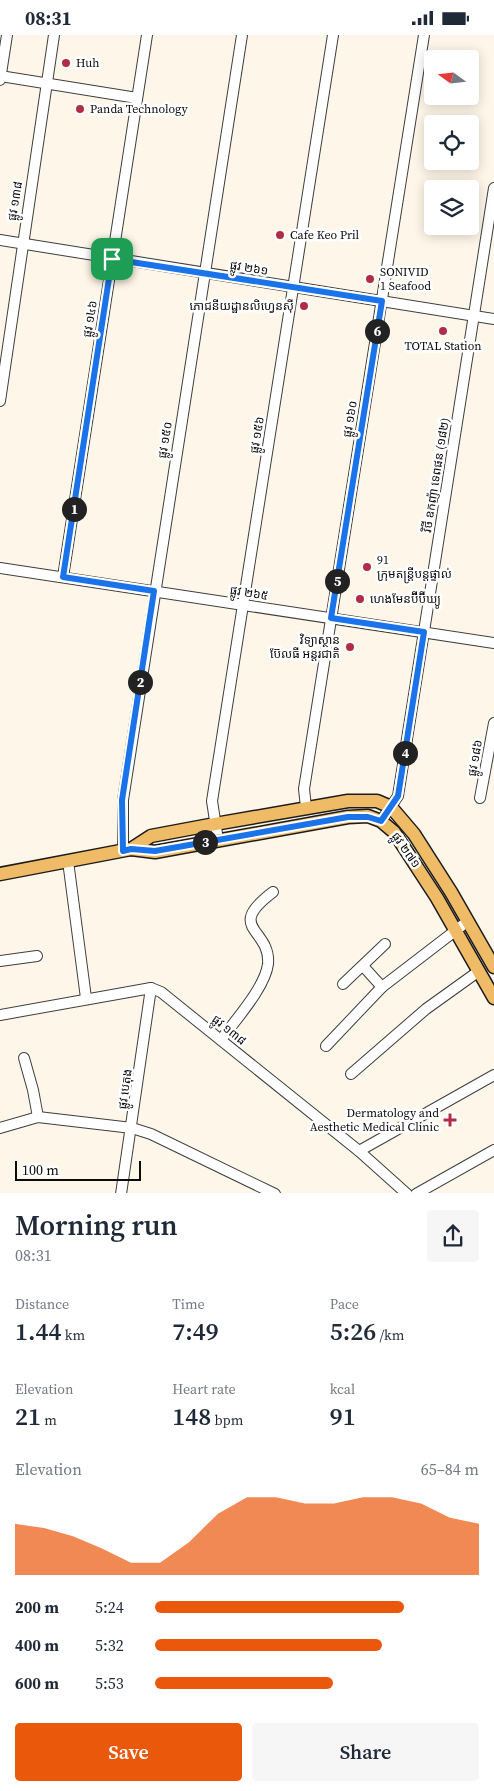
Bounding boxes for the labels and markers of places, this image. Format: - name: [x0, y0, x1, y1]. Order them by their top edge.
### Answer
- place label: Huh: [76, 55, 99, 71]
- marker: Huh: [60, 57, 72, 69]
- place label: Panda Technology: [90, 101, 188, 117]
- marker: Panda Technology: [74, 103, 86, 115]
- place label: Cafe Keo Pril: [290, 227, 360, 243]
- marker: Cafe Keo Pril: [274, 229, 286, 241]
- pin: [91, 238, 133, 280]
- place label: SONIVID 1 Seafood: [380, 264, 431, 294]
- marker: SONIVID 1 Seafood: [364, 273, 376, 285]
- place label: ភោជនីយដ្ឋានលិហ្វេនសុី: [190, 298, 294, 314]
- marker: ភោជនីយដ្ឋានលិហ្វេនសុី: [298, 300, 310, 312]
- pin: 6: [364, 319, 390, 343]
- marker: TOTAL Station: [437, 325, 449, 337]
- place label: TOTAL Station: [404, 338, 482, 354]
- pin: 1: [62, 497, 86, 521]
- place label: 91 ក្រុមតន្រ្តីបន្តផ្ទាល់: [377, 552, 452, 584]
- marker: 91 ក្រុមតន្រ្តីបន្តផ្ទាល់: [361, 561, 373, 573]
- pin: 5: [324, 569, 350, 593]
- place label: ហេងមែនប៊ីប៊ីឃ្យូ: [370, 591, 441, 609]
- marker: ហេងមែនប៊ីប៊ីឃ្យូ: [354, 593, 366, 605]
- place label: វិទ្យាស្ថាន ប៊ែលធី អន្ដរជាតិ: [270, 632, 340, 662]
- marker: វិទ្យាស្ថាន ប៊ែលធី អន្ដរជាតិ: [344, 641, 356, 653]
- pin: 2: [128, 669, 152, 695]
- pin: 4: [392, 741, 418, 765]
- pin: 3: [192, 829, 218, 855]
- place label: Dermatology and Aesthetic Medical Clinic: [310, 1105, 439, 1135]
- marker: Dermatology and Aesthetic Medical Clinic: [443, 1113, 457, 1127]

